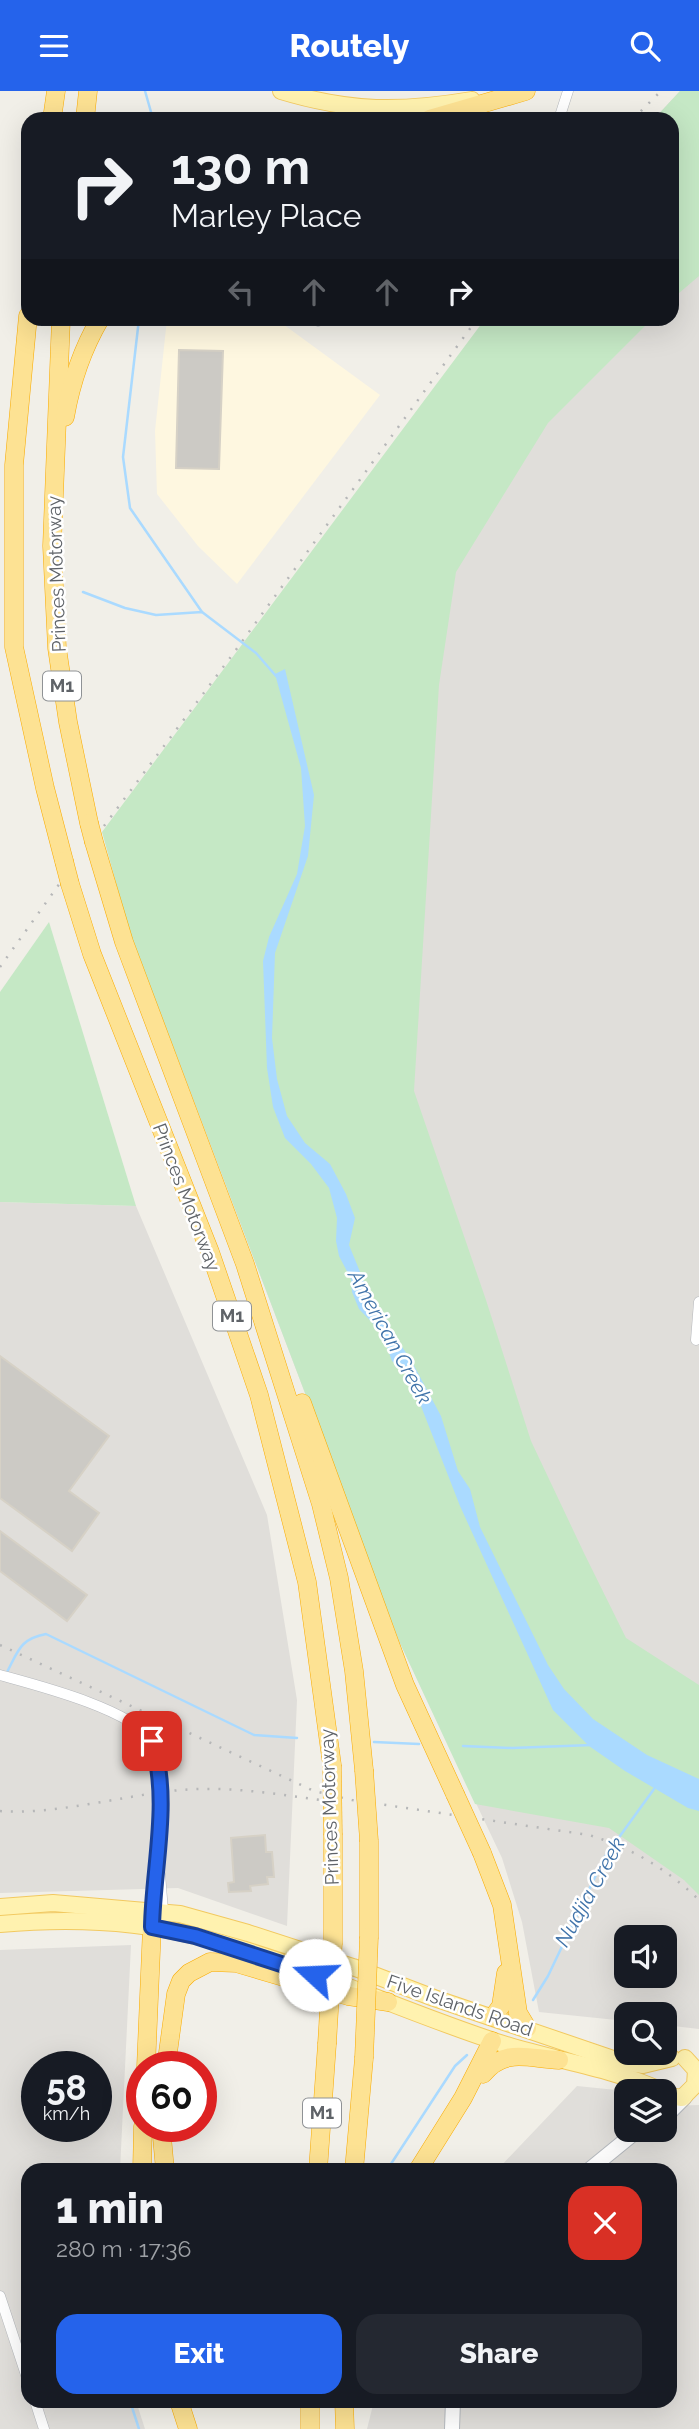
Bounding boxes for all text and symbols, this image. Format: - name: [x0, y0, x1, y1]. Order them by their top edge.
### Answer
- icon: menu: [35, 27, 73, 65]
- text: Routely: [290, 27, 409, 64]
- icon: search: [626, 27, 664, 65]
- text: 130 m: [171, 138, 310, 195]
- icon: right: [56, 140, 147, 231]
- text: Marley Place: [171, 197, 361, 234]
- icon: left: [222, 273, 260, 311]
- icon: ahead: [295, 273, 333, 311]
- icon: ahead: [368, 273, 406, 311]
- icon: right: [441, 273, 479, 311]
- street label: Princes Motorway: [42, 495, 70, 653]
- road number: M1: [43, 671, 81, 701]
- street label: Princes Motorway: [149, 1120, 225, 1274]
- water label: American Creek: [343, 1264, 438, 1408]
- road number: M1: [213, 1301, 251, 1331]
- pin: [122, 1711, 182, 1771]
- icon: arrive: [133, 1722, 171, 1760]
- street label: Princes Motorway: [315, 1728, 343, 1886]
- water label: Nudjia Creek: [549, 1833, 630, 1951]
- map controls: [614, 1925, 677, 2142]
- button: sound: [614, 1925, 677, 1988]
- position arrow: [278, 1938, 352, 2012]
- street label: Five Islands Road: [384, 1970, 536, 2040]
- button: search: [614, 2002, 677, 2065]
- speed limit sign: 60: [126, 2051, 217, 2142]
- text: 58: [46, 2067, 87, 2108]
- button: layers: [614, 2079, 677, 2142]
- road number: M1: [303, 2099, 341, 2127]
- text: km/h: [43, 2103, 90, 2124]
- text: 1 min: [56, 2184, 164, 2233]
- button: close: [568, 2186, 642, 2260]
- text: 280 m · 17:36: [56, 2235, 191, 2262]
- button: Exit: [56, 2314, 342, 2394]
- button: Share: [356, 2314, 642, 2394]

